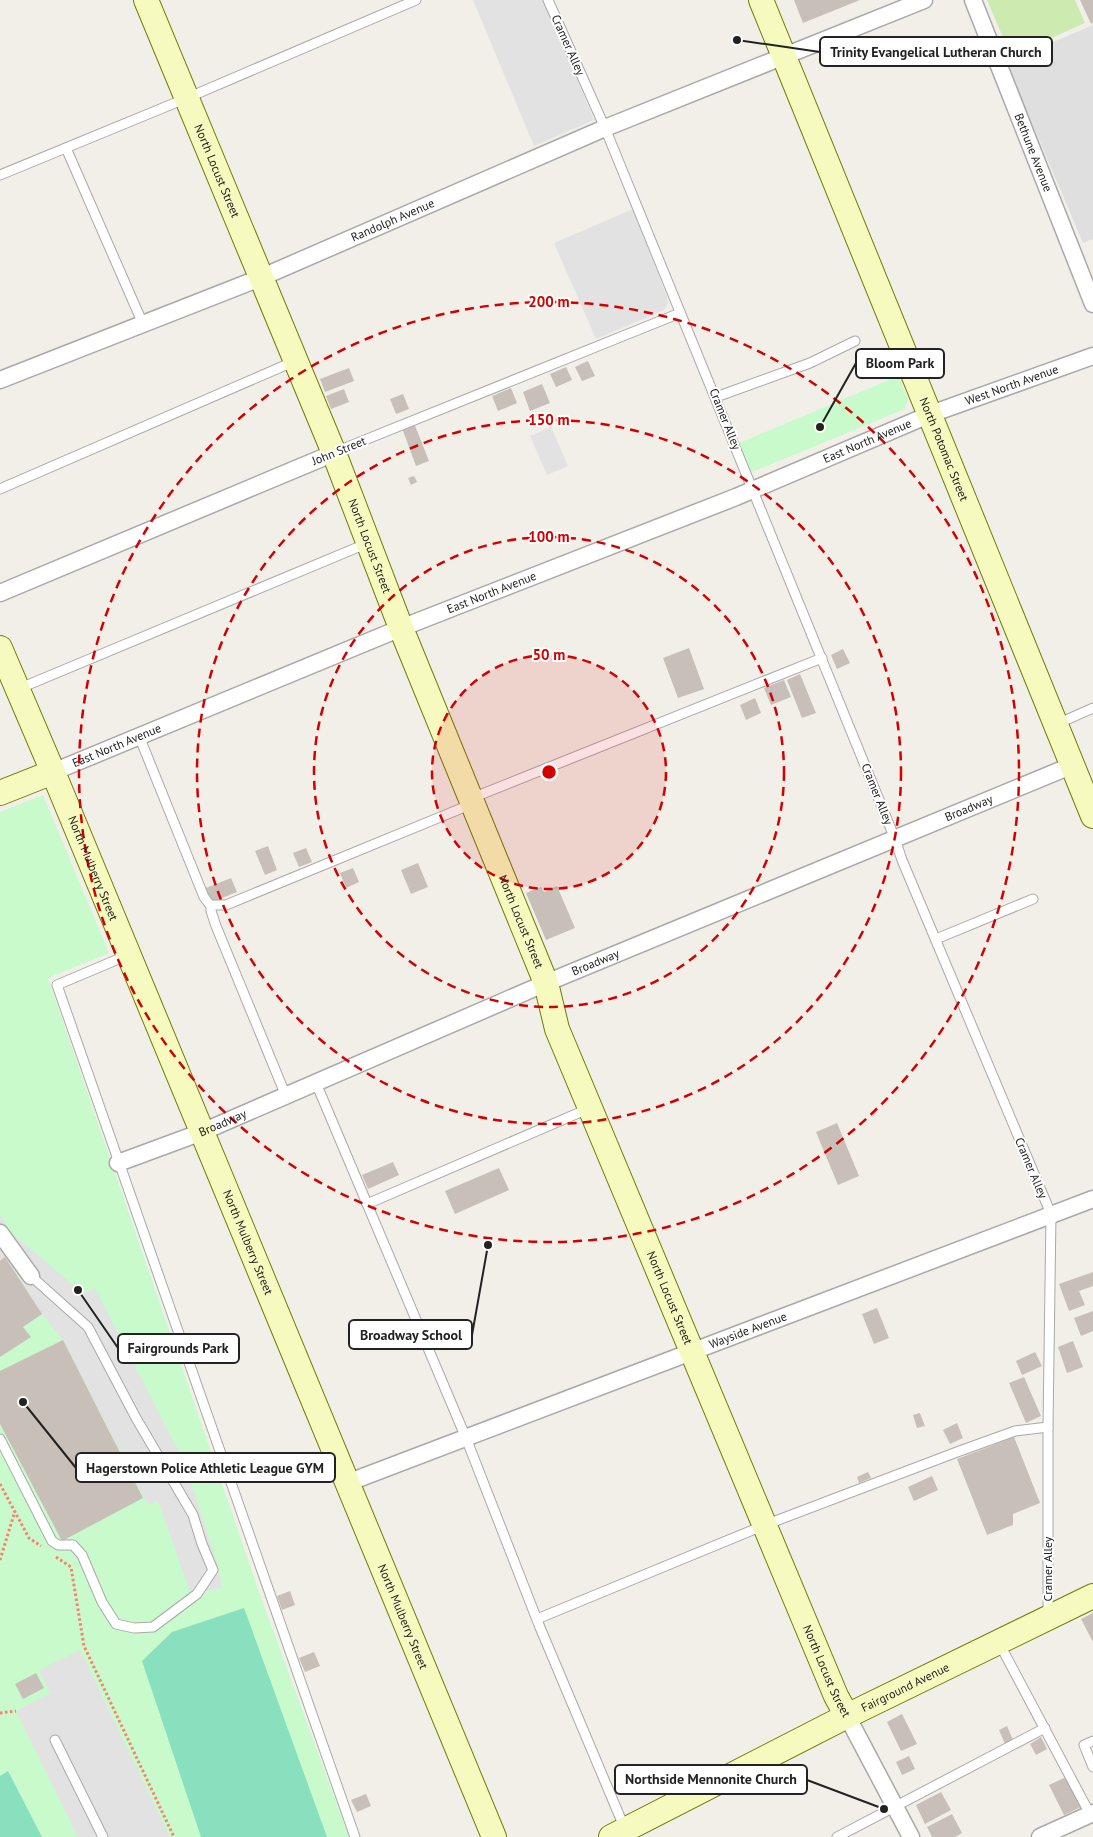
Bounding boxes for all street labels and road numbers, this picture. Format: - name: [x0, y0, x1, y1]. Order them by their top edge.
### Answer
- street label: Cramer Alley: [548, 12, 589, 78]
- street label: Bethune Avenue: [1011, 111, 1056, 194]
- street label: North Locust Street: [191, 122, 243, 220]
- street label: Randolph Avenue: [349, 195, 437, 245]
- street label: West North Avenue: [963, 361, 1060, 408]
- street label: Cramer Alley: [706, 386, 745, 452]
- street label: North Potomac Street: [916, 395, 972, 503]
- street label: East North Avenue: [821, 415, 914, 466]
- street label: John Street: [309, 433, 368, 469]
- street label: North Locust Street: [345, 497, 395, 595]
- street label: East North Avenue: [445, 568, 538, 616]
- street label: East North Avenue: [70, 720, 163, 770]
- street label: Cramer Alley: [858, 761, 897, 827]
- street label: Broadway: [943, 791, 995, 824]
- street label: North Mulberry Street: [65, 813, 122, 923]
- street label: North Locust Street: [496, 872, 547, 970]
- street label: Broadway: [569, 945, 622, 979]
- street label: Broadway: [196, 1106, 249, 1140]
- street label: Cramer Alley: [1012, 1135, 1051, 1201]
- street label: North Mulberry Street: [220, 1188, 277, 1297]
- street label: North Locust Street: [644, 1249, 696, 1347]
- street label: Wayside Avenue: [707, 1308, 789, 1352]
- street label: Cramer Alley: [1040, 1536, 1055, 1601]
- street label: North Mulberry Street: [375, 1562, 432, 1671]
- street label: North Locust Street: [800, 1622, 854, 1720]
- street label: Fairground Avenue: [858, 1659, 952, 1715]

